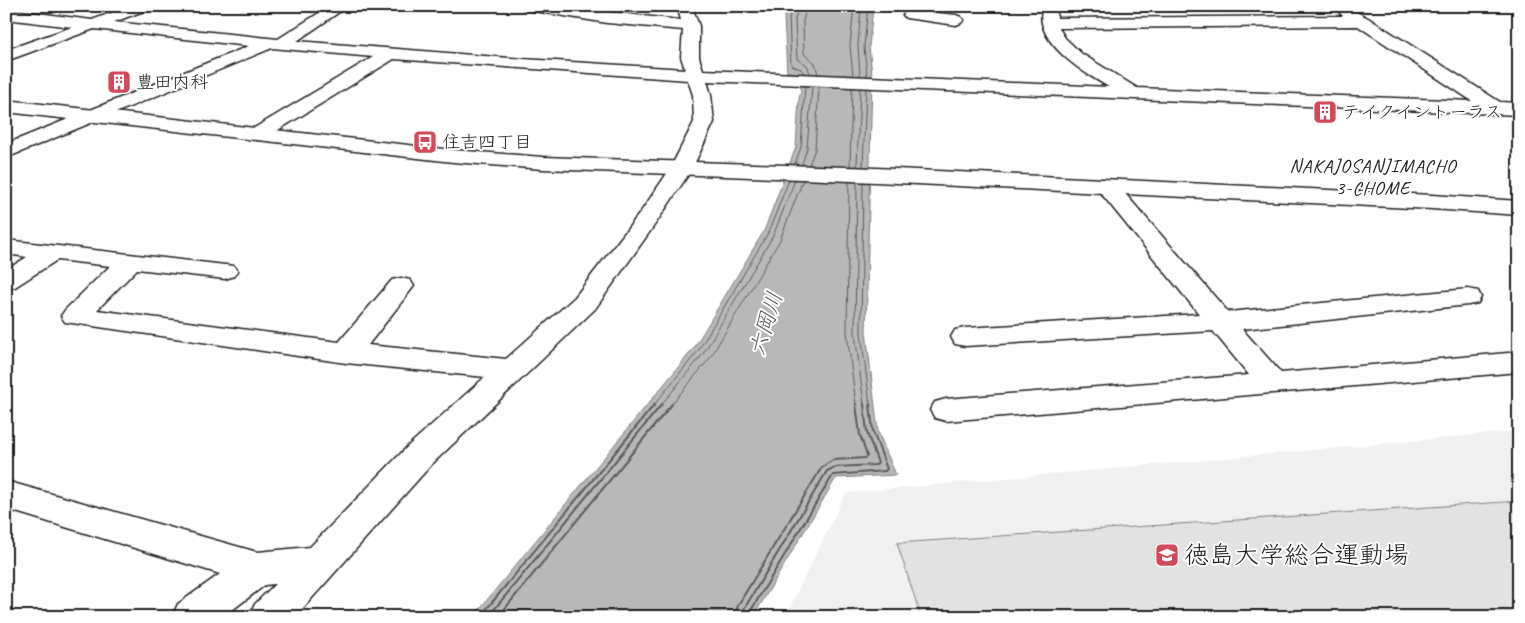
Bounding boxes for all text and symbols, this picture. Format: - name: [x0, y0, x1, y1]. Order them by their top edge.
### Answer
- building icon: 豊田内科: [106, 69, 132, 95]
- place label: 豊田内科: [136, 71, 208, 93]
- building icon: テイクイントーラス: [1312, 99, 1338, 125]
- place label: テイクイントーラス: [1342, 101, 1502, 123]
- bus stop icon: 住吉四丁目: [412, 129, 438, 155]
- place label: 住吉四丁目: [442, 131, 532, 153]
- district label: NAKAJOSANJIMACHO 3-CHOME: [1289, 154, 1458, 200]
- water label: 六岡川: [743, 288, 789, 360]
- place label: 徳島大学総合運動場: [1184, 539, 1409, 571]
- school or university icon: 徳島大学総合運動場: [1154, 542, 1180, 568]

